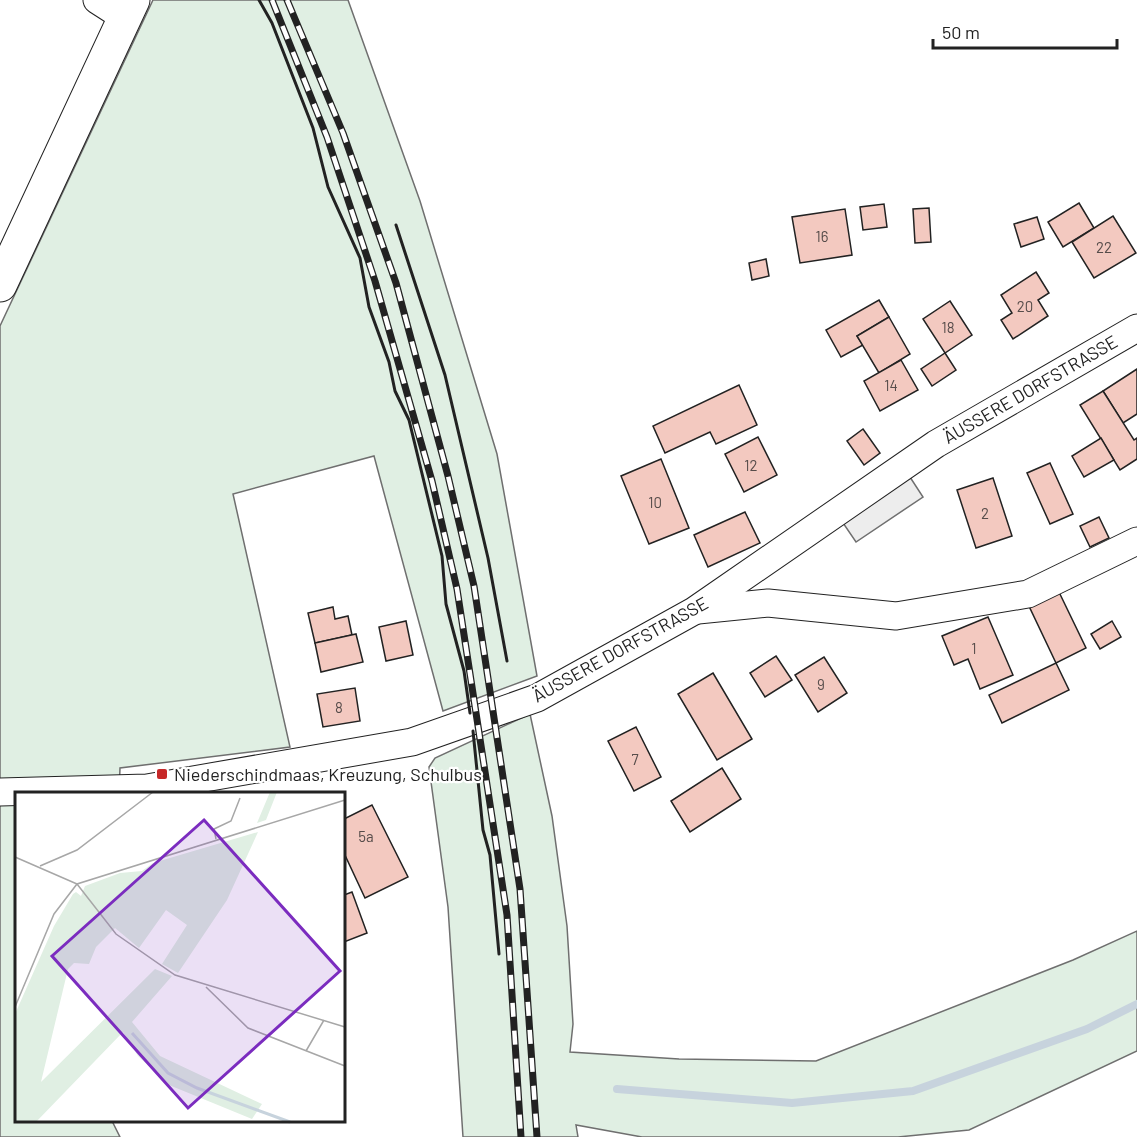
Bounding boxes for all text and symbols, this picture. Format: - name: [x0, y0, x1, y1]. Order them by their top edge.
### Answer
- scale bar: [933, 12, 1118, 50]
- text: 50 m: [942, 21, 980, 43]
- house number: 16: [816, 227, 828, 245]
- house number: 22: [1096, 238, 1112, 256]
- house number: 20: [1017, 297, 1033, 315]
- house number: 18: [941, 318, 955, 336]
- street label: ÄUSSERE DORFSTRASSE: [939, 330, 1121, 448]
- house number: 14: [884, 376, 898, 394]
- house number: 12: [744, 456, 758, 474]
- house number: 10: [648, 493, 662, 511]
- house number: 2: [981, 504, 989, 522]
- street label: ÄUSSERE DORFSTRASSE: [528, 591, 712, 707]
- house number: 1: [971, 639, 977, 657]
- house number: 9: [817, 675, 825, 693]
- house number: 8: [335, 698, 343, 716]
- house number: 7: [631, 750, 639, 768]
- place label: Niederschindmaas, Kreuzung, Schulbus: [174, 763, 482, 785]
- marker: Niederschindmaas, Kreuzung, Schulbus: [155, 767, 169, 781]
- inset map: [15, 792, 345, 1122]
- house number: 5a: [358, 827, 374, 845]

